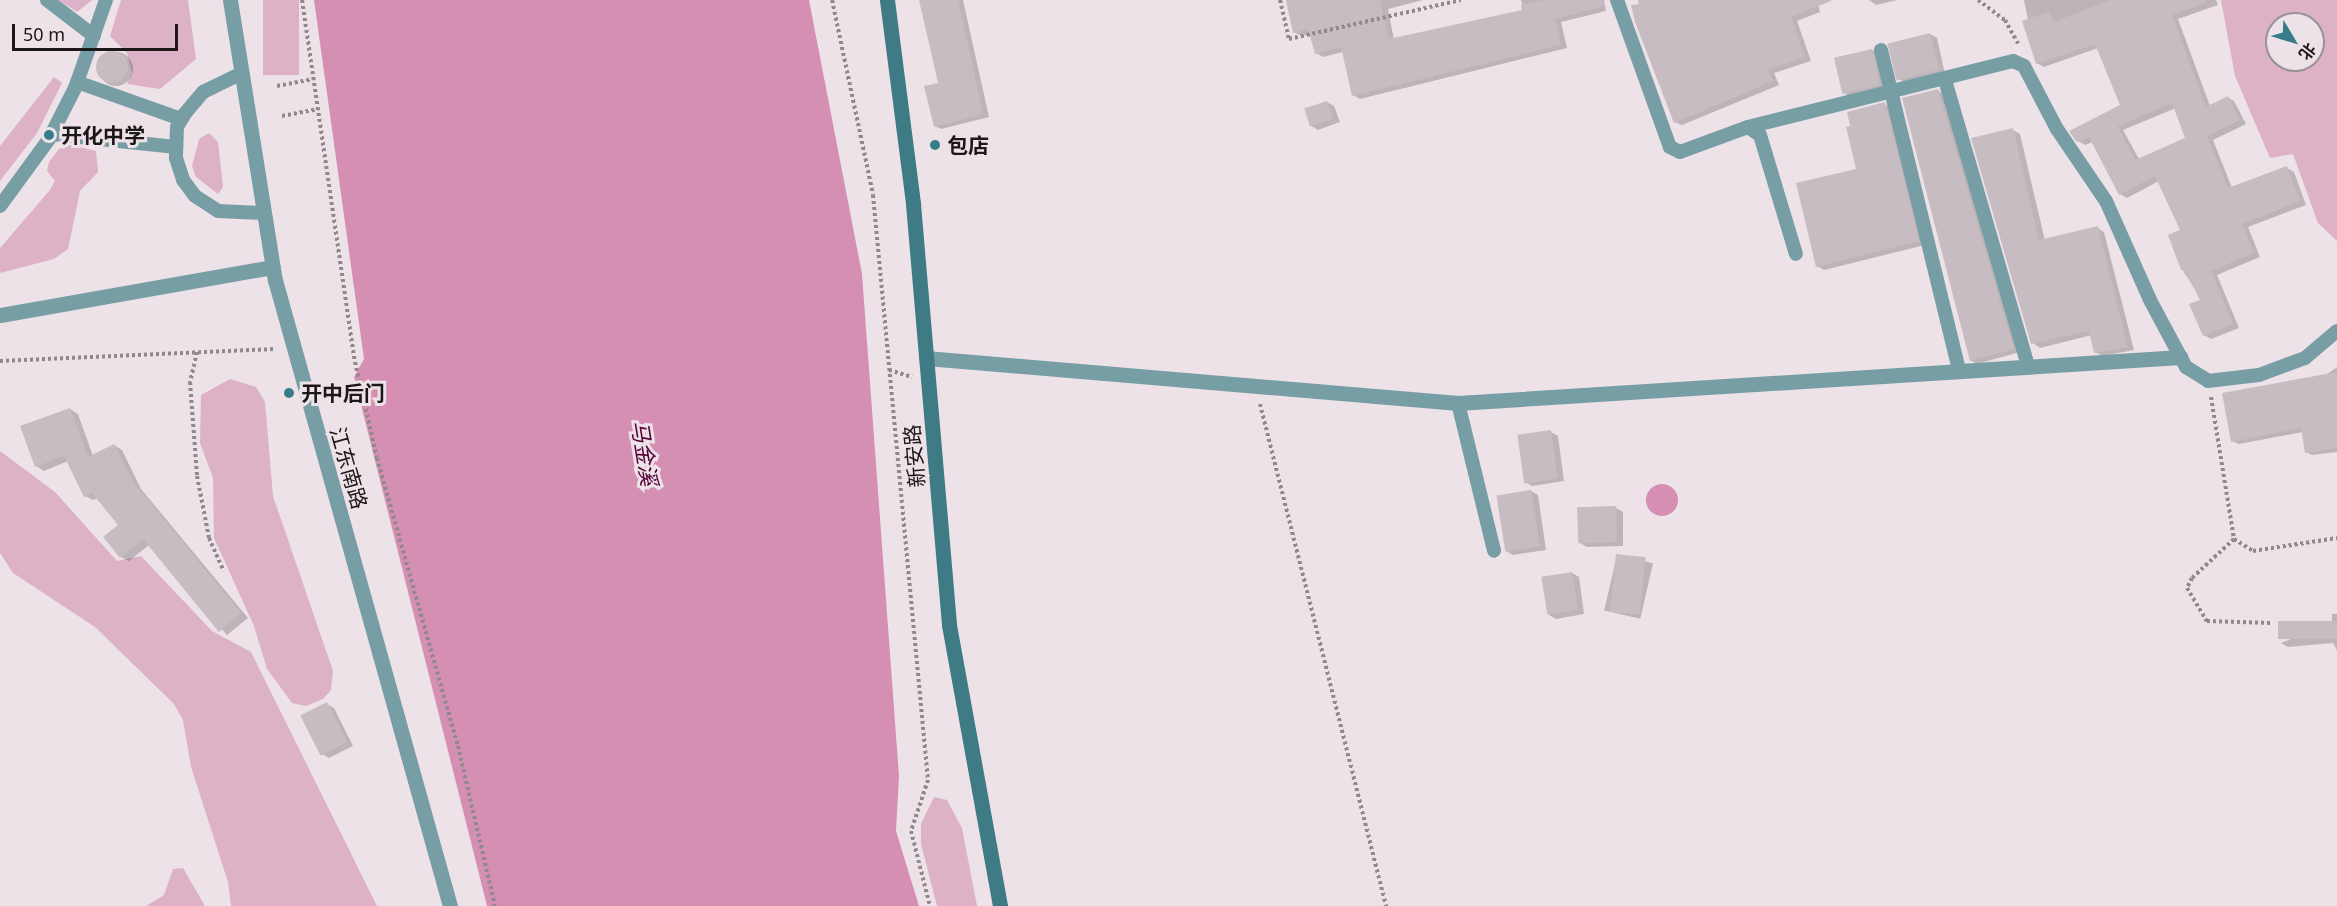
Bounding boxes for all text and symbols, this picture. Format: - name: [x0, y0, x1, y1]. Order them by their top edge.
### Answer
- scale bar: [15, 12, 182, 50]
- north arrow: [2265, 12, 2325, 72]
- text: 50 m: [23, 22, 65, 46]
- text: 北: [2294, 39, 2321, 65]
- place label: 开化中学: [61, 122, 145, 148]
- marker: 开化中学: [42, 128, 56, 142]
- place label: 包店: [947, 132, 989, 158]
- marker: 包店: [928, 138, 942, 152]
- place label: 开中后门: [301, 380, 385, 406]
- marker: 开中后门: [282, 386, 296, 400]
- water label: 马金溪: [627, 418, 663, 488]
- street label: 江东南路: [325, 424, 373, 512]
- street label: 新安路: [899, 424, 929, 488]

